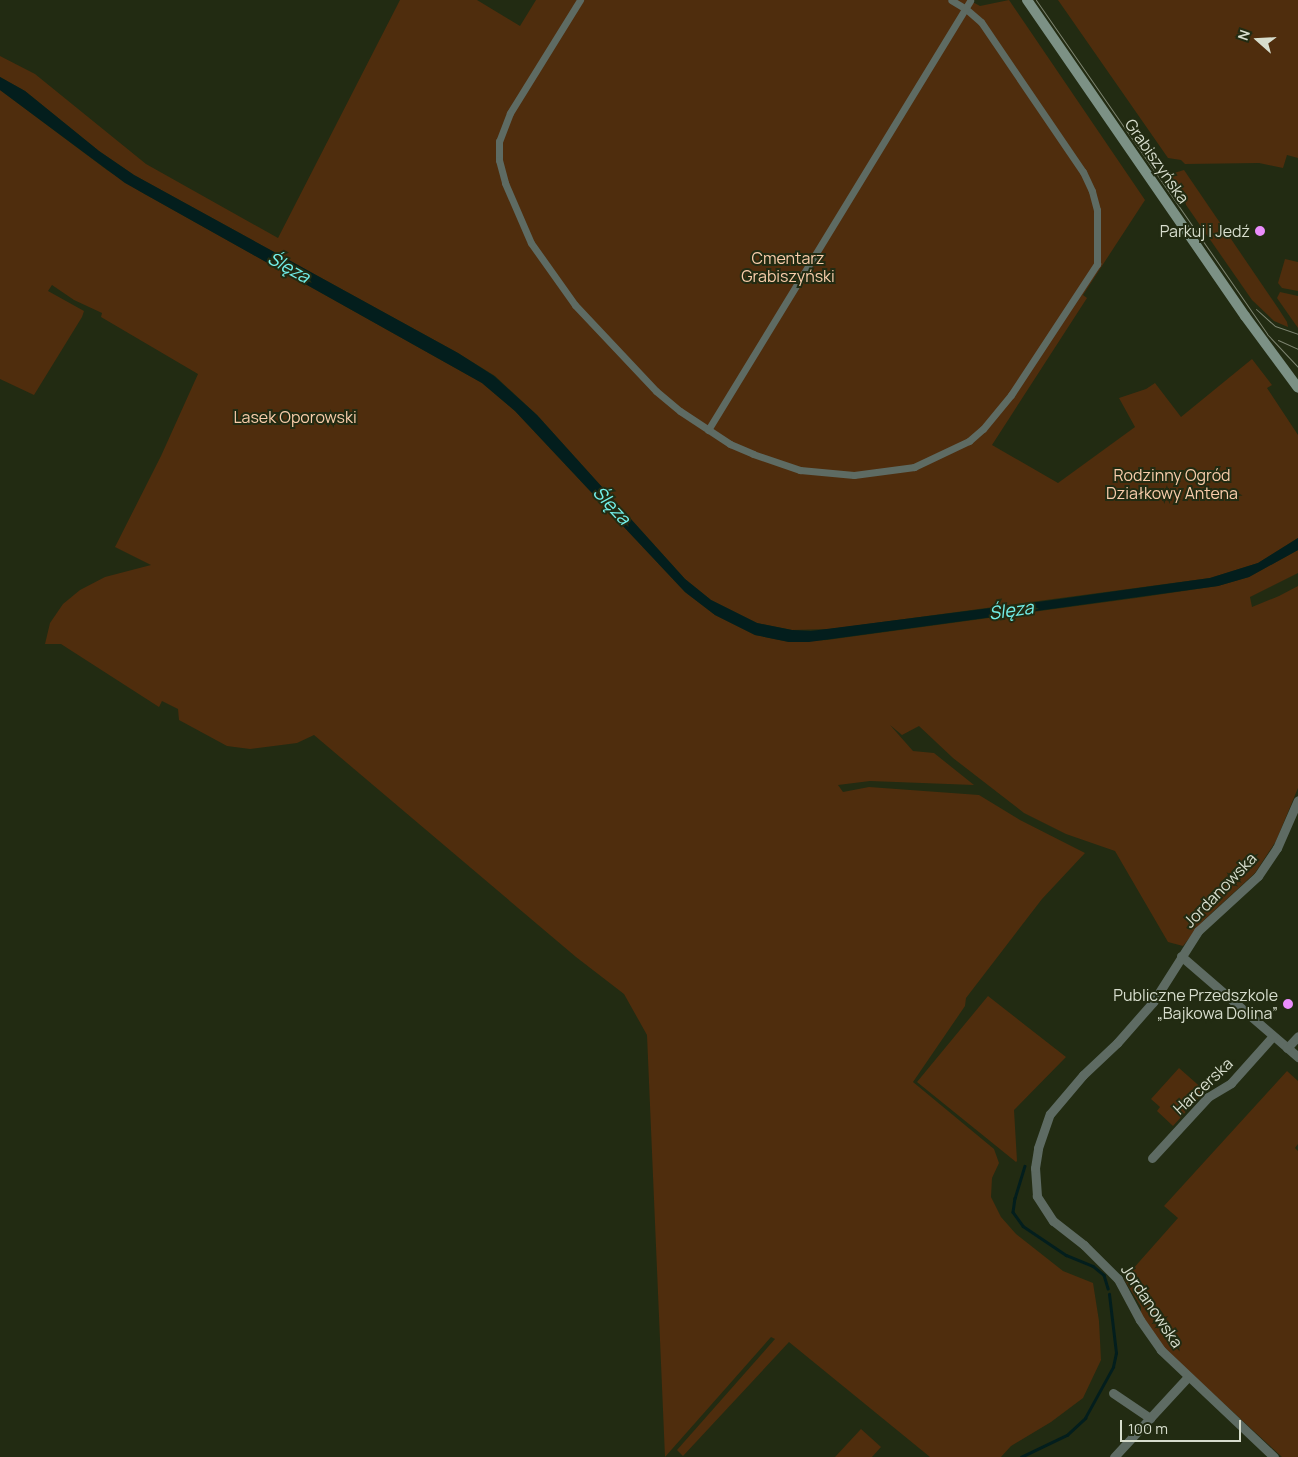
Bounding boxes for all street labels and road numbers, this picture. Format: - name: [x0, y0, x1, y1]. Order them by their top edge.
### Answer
- street label: Grabiszyńska: [1121, 115, 1193, 207]
- street label: Jordanowska: [1180, 849, 1260, 931]
- street label: Harcerska: [1169, 1054, 1237, 1118]
- street label: Jordanowska: [1117, 1261, 1187, 1351]

